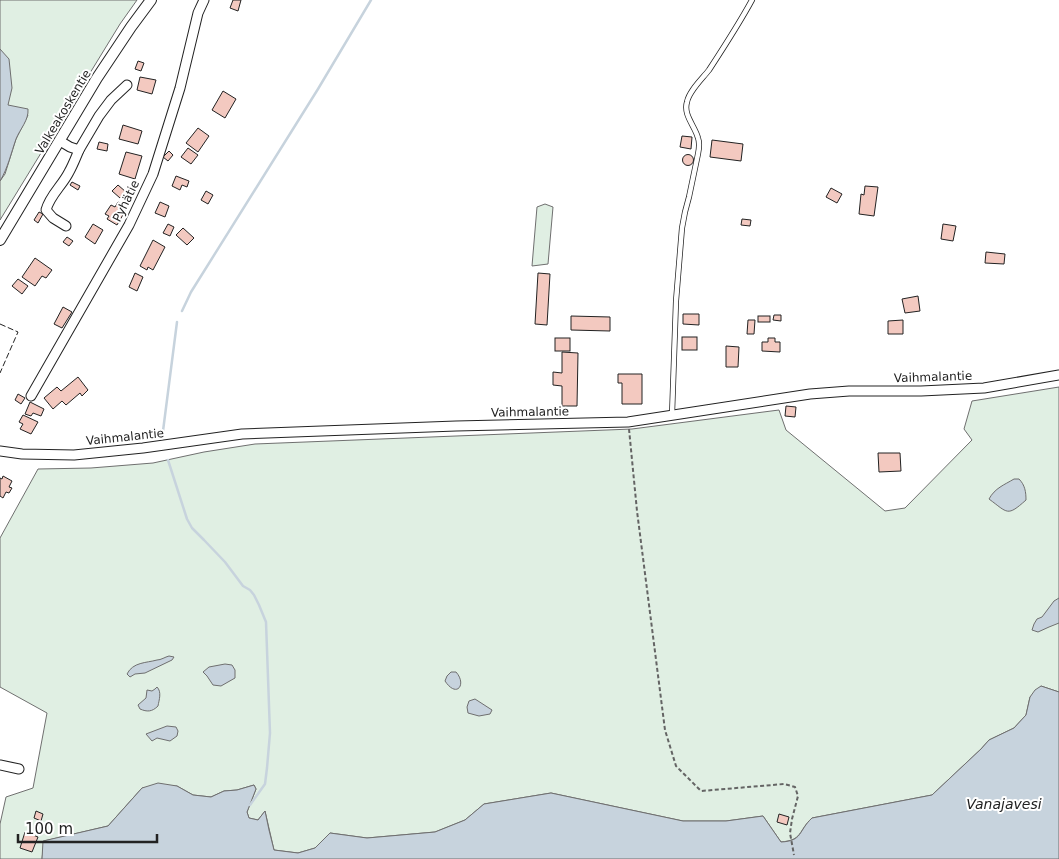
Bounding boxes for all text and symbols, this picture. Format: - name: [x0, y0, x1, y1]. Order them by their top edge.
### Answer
- street label: Valkeakoskentie: [32, 67, 94, 157]
- street label: Pyhätie: [110, 178, 142, 224]
- street label: Vaihmalantie: [894, 369, 972, 385]
- street label: Vaihmalantie: [491, 404, 569, 420]
- street label: Vaihmalantie: [85, 426, 165, 448]
- water label: Vanajavesi: [966, 796, 1042, 812]
- scale bar: [18, 812, 156, 844]
- text: 100 m: [25, 820, 73, 838]

